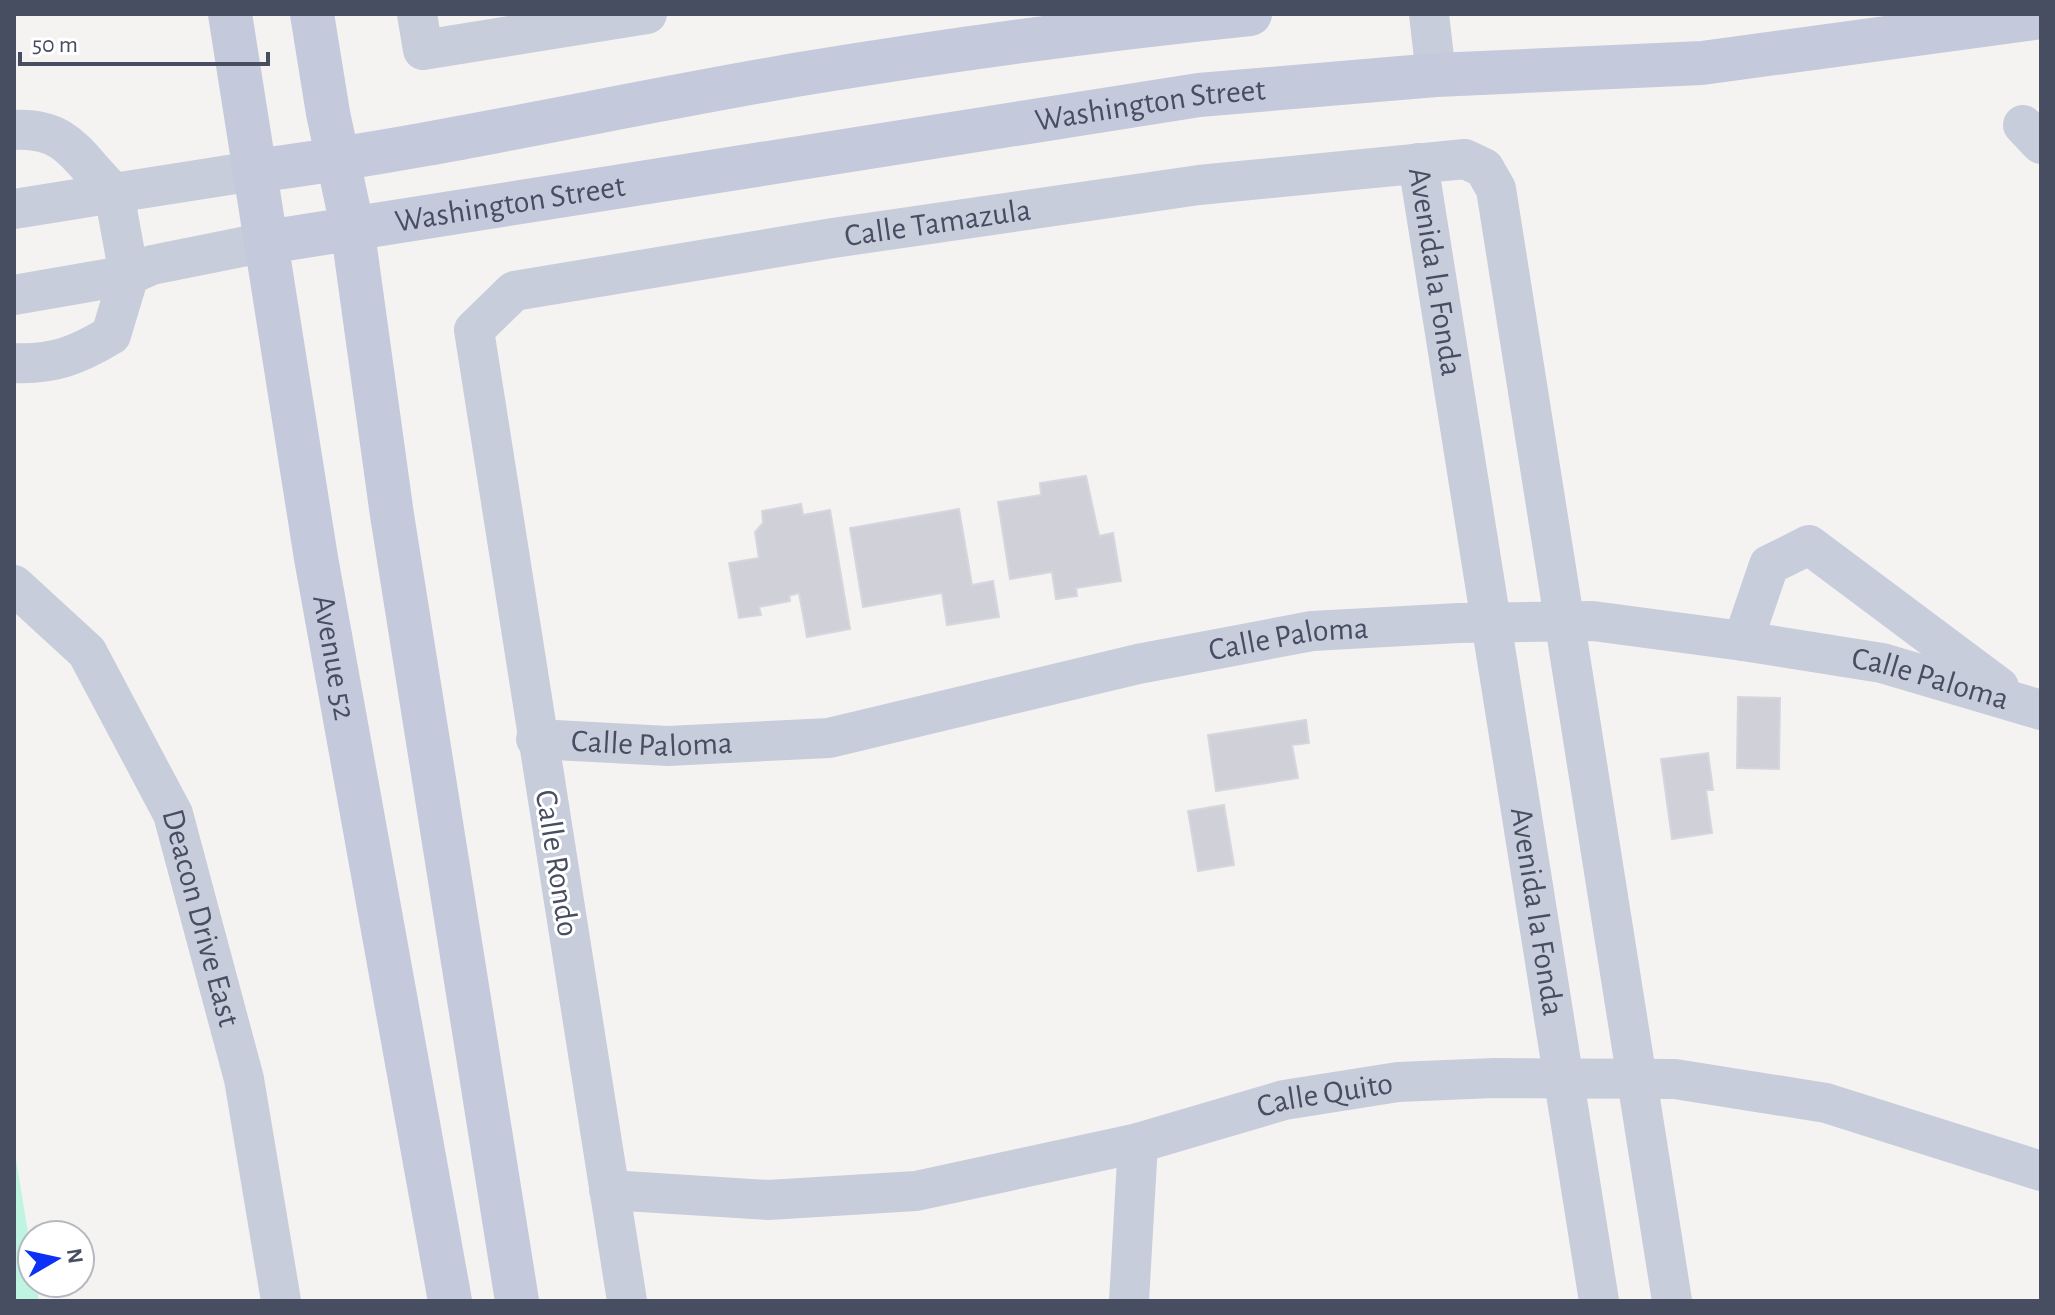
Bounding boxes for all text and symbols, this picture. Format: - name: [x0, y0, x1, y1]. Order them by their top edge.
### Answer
- scale bar: [20, 16, 268, 66]
- text: 50 m: [32, 33, 78, 57]
- street label: Washington Street: [1033, 73, 1267, 137]
- street label: Avenida la Fonda: [1403, 165, 1468, 378]
- street label: Washington Street: [393, 170, 627, 238]
- street label: Calle Tamazula: [842, 194, 1033, 252]
- street label: Avenue 52: [307, 593, 361, 723]
- street label: Calle Paloma: [1206, 612, 1369, 666]
- street label: Calle Paloma: [1850, 642, 2012, 716]
- street label: Calle Paloma: [570, 725, 733, 762]
- street label: Calle Rondo: [530, 787, 584, 939]
- street label: Avenida la Fonda: [1505, 805, 1569, 1018]
- street label: Deacon Drive East: [156, 806, 245, 1030]
- street label: Calle Quito: [1253, 1067, 1395, 1123]
- north arrow: [16, 1219, 96, 1299]
- text: N: [63, 1247, 87, 1265]

